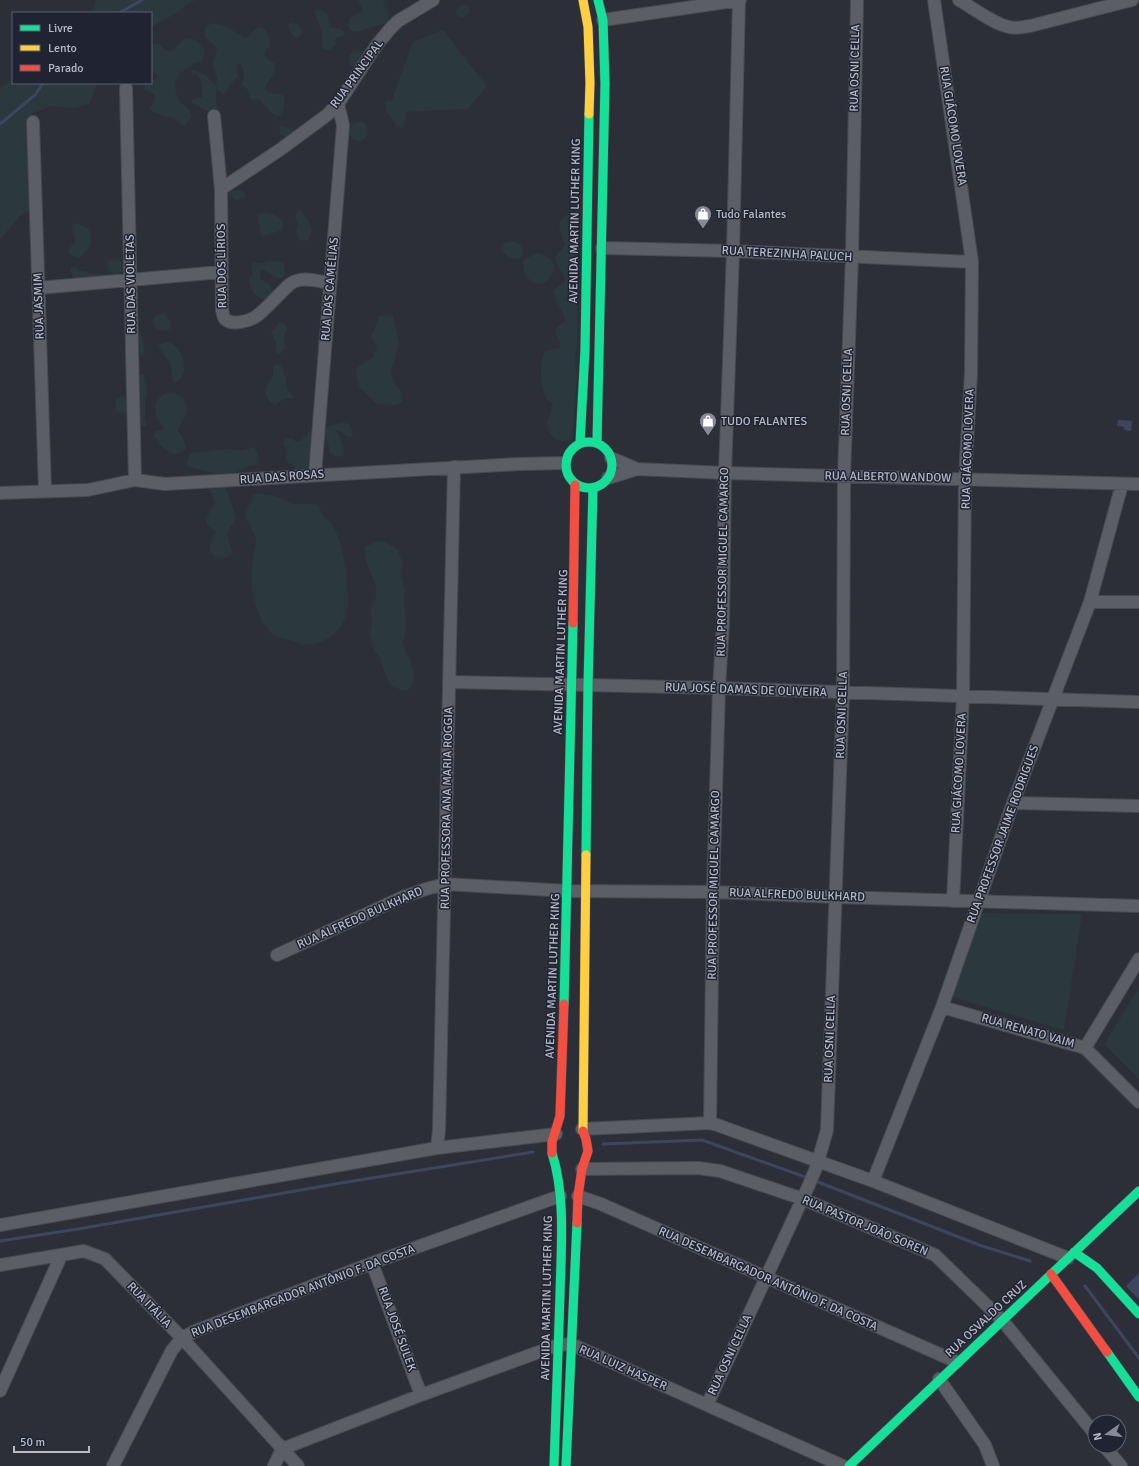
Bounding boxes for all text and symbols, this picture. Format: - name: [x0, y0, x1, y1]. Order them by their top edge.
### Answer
- legend: [12, 12, 152, 84]
- text: Livre: [48, 21, 73, 36]
- street label: RUA OSNI CELLA: [847, 24, 863, 112]
- street label: RUA PRINCIPAL: [327, 37, 387, 111]
- text: Lento: [48, 41, 77, 56]
- text: Parado: [48, 61, 84, 76]
- street label: RUA GIÁCOMO LOVERA: [936, 65, 970, 187]
- street label: AVENIDA MARTIN LUTHER KING: [566, 138, 584, 304]
- shop icon: Tudo Falantes: [693, 204, 713, 229]
- place label: Tudo Falantes: [716, 207, 786, 222]
- street label: RUA DOS LÍRIOS: [214, 223, 230, 309]
- street label: RUA DAS VIOLETAS: [123, 234, 139, 334]
- street label: RUA DAS CAMÉLIAS: [318, 236, 342, 341]
- street label: RUA TEREZINHA PALUCH: [721, 243, 853, 265]
- street label: RUA JASMIM: [30, 272, 48, 340]
- street label: RUA OSNI CELLA: [838, 347, 856, 436]
- street label: RUA GIÁCOMO LOVERA: [958, 388, 978, 509]
- shop icon: TUDO FALANTES: [698, 411, 718, 436]
- place label: TUDO FALANTES: [721, 414, 807, 429]
- street label: RUA DAS ROSAS: [239, 467, 325, 487]
- street label: RUA PROFESSOR MIGUEL CAMARGO: [714, 467, 732, 657]
- street label: RUA ALBERTO WANDOW: [825, 468, 951, 486]
- street label: AVENIDA MARTIN LUTHER KING: [551, 569, 571, 735]
- street label: RUA OSNI CELLA: [833, 670, 851, 759]
- street label: RUA JOSÉ DAMAS DE OLIVEIRA: [665, 680, 828, 700]
- street label: RUA PROFESSORA ANA MARIA ROGGIA: [438, 706, 456, 909]
- street label: RUA GIÁCOMO LOVERA: [948, 712, 970, 834]
- street label: RUA PROFESSOR JAIME RODRIGUES: [964, 743, 1042, 925]
- street label: RUA PROFESSOR MIGUEL CAMARGO: [705, 790, 723, 980]
- street label: RUA ALFREDO BULKHARD: [295, 883, 425, 952]
- street label: RUA ALFREDO BULKHARD: [729, 885, 865, 905]
- street label: AVENIDA MARTIN LUTHER KING: [543, 893, 563, 1059]
- street label: RUA OSNI CELLA: [821, 994, 839, 1083]
- street label: RUA RENATO VAIM: [980, 1010, 1076, 1052]
- street label: RUA PASTOR JOÃO SOREN: [800, 1193, 930, 1259]
- street label: AVENIDA MARTIN LUTHER KING: [538, 1215, 556, 1381]
- street label: RUA DESEMBARGADOR ANTÔNIO F. DA COSTA: [656, 1224, 880, 1335]
- street label: RUA DESEMBARGADOR ANTÔNIO F. DA COSTA: [189, 1241, 418, 1341]
- street label: RUA OSVALDO CRUZ: [942, 1277, 1030, 1361]
- street label: RUA ITÁLIA: [124, 1279, 175, 1331]
- street label: RUA JOSÉ SULEK: [375, 1285, 419, 1373]
- street label: RUA OSNI CELLA: [705, 1312, 756, 1398]
- street label: RUA LUIZ HASPER: [577, 1342, 669, 1394]
- north arrow: [1087, 1414, 1127, 1454]
- scale bar: [14, 1428, 89, 1454]
- text: N: [1091, 1431, 1105, 1442]
- text: 50 m: [20, 1435, 45, 1450]

